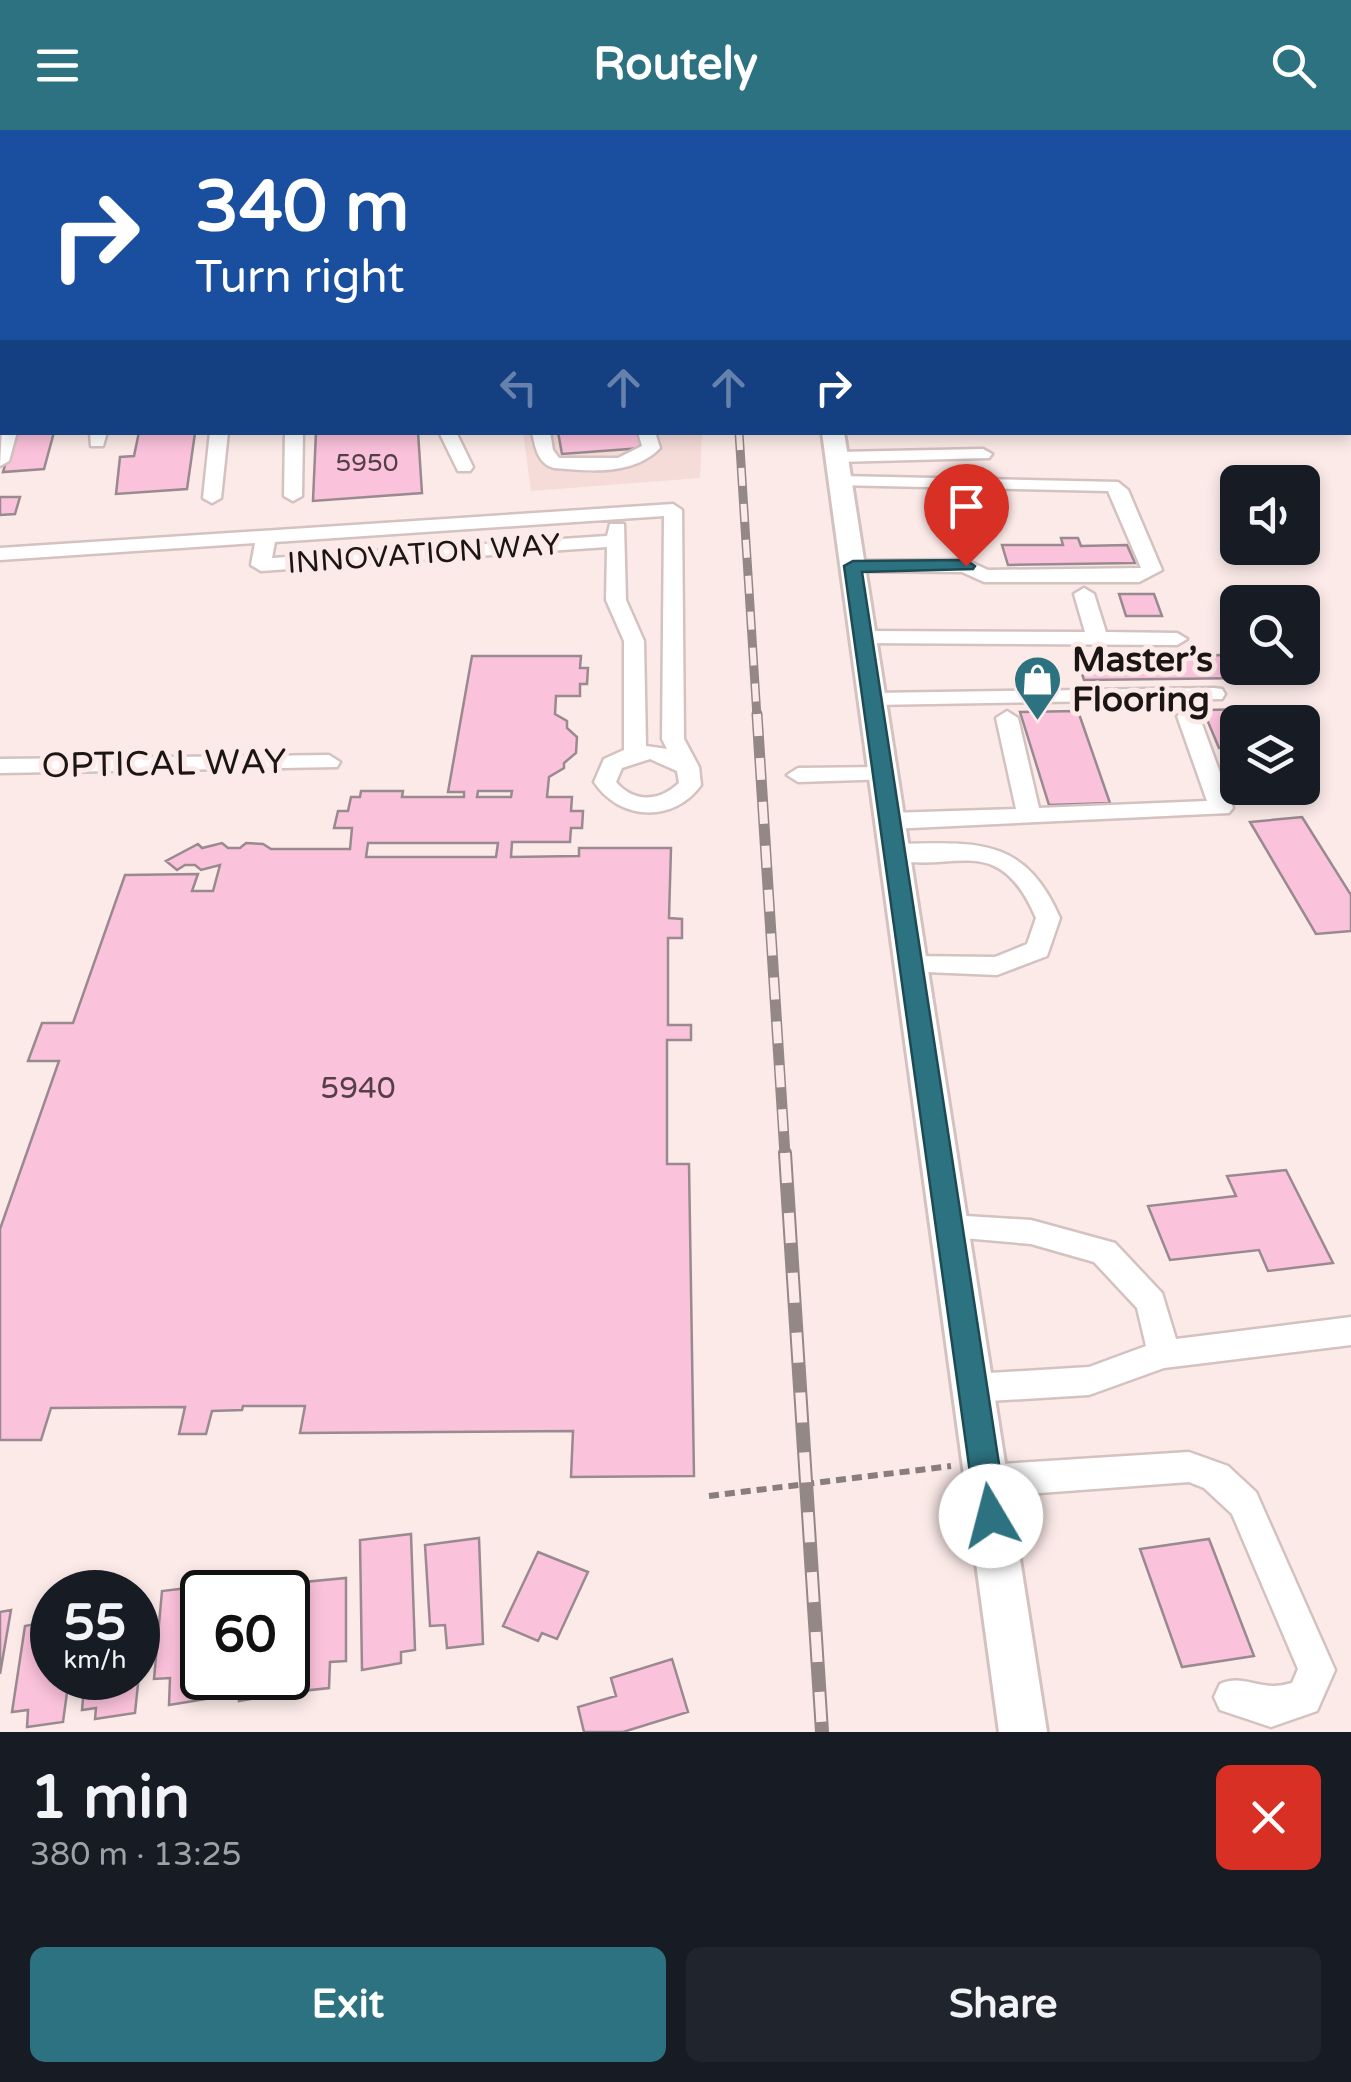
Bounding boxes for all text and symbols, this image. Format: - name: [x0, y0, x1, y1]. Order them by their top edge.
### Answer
- icon: menu: [30, 38, 85, 93]
- text: Routely: [593, 38, 758, 92]
- icon: search: [1266, 38, 1321, 93]
- text: 340 m: [195, 166, 409, 250]
- icon: right: [30, 170, 160, 300]
- text: Turn right: [195, 251, 404, 305]
- icon: left: [491, 360, 546, 415]
- icon: ahead: [596, 360, 651, 415]
- icon: ahead: [701, 360, 756, 415]
- icon: right: [806, 360, 861, 415]
- house number: 5950: [336, 448, 398, 478]
- pin: [924, 464, 1009, 567]
- map controls: [1220, 465, 1320, 805]
- button: sound: [1220, 465, 1320, 565]
- icon: arrive: [939, 479, 994, 534]
- street label: INNOVATION WAY: [286, 526, 562, 582]
- button: search: [1220, 585, 1320, 685]
- place label: Master’s Flooring: [1072, 639, 1213, 721]
- shop icon: Master’s Flooring: [1011, 654, 1063, 722]
- button: layers: [1220, 705, 1320, 805]
- street label: OPTICAL WAY: [41, 741, 287, 787]
- house number: 5940: [320, 1070, 396, 1107]
- position arrow: [939, 1464, 1043, 1568]
- speed limit sign: 60: [180, 1570, 310, 1700]
- text: 55: [64, 1593, 126, 1653]
- text: km/h: [64, 1645, 126, 1675]
- text: 1 min: [30, 1762, 190, 1834]
- button: close: [1216, 1765, 1321, 1870]
- text: 380 m · 13:25: [30, 1836, 242, 1874]
- button: Exit: [30, 1947, 666, 2062]
- button: Share: [686, 1947, 1321, 2062]

